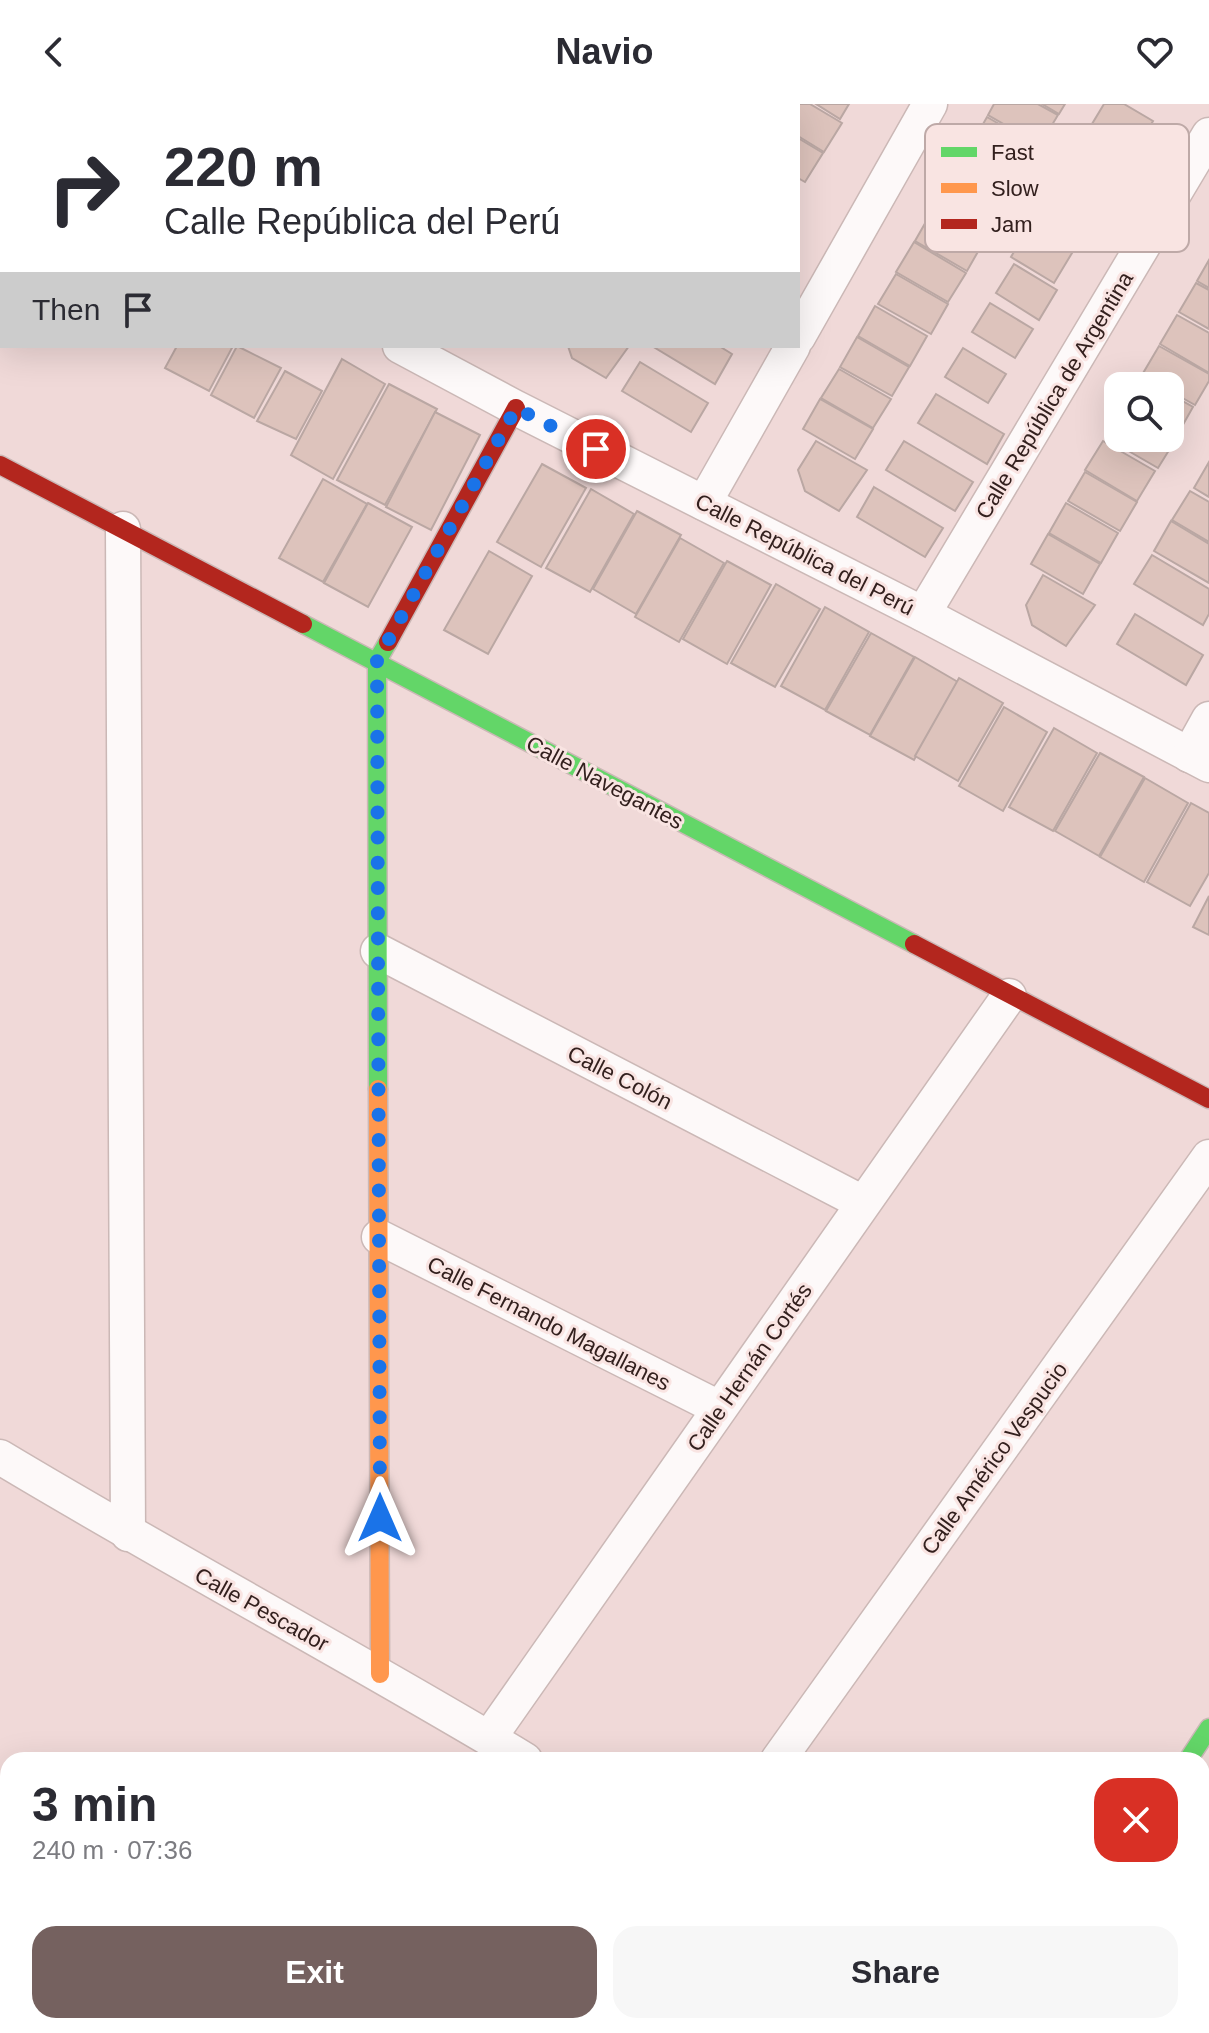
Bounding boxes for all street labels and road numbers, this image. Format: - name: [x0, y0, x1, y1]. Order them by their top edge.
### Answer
- street label: Calle República de Argentina: [971, 267, 1139, 523]
- street label: Calle República del Perú: [691, 488, 918, 621]
- street label: Calle Navegantes: [522, 731, 687, 834]
- street label: Calle Colón: [563, 1040, 676, 1114]
- street label: Calle Fernando Magallanes: [423, 1251, 674, 1396]
- street label: Calle Hernán Cortés: [682, 1278, 817, 1456]
- street label: Calle Américo Vespucio: [916, 1357, 1072, 1559]
- street label: Calle Pescador: [190, 1562, 333, 1657]

